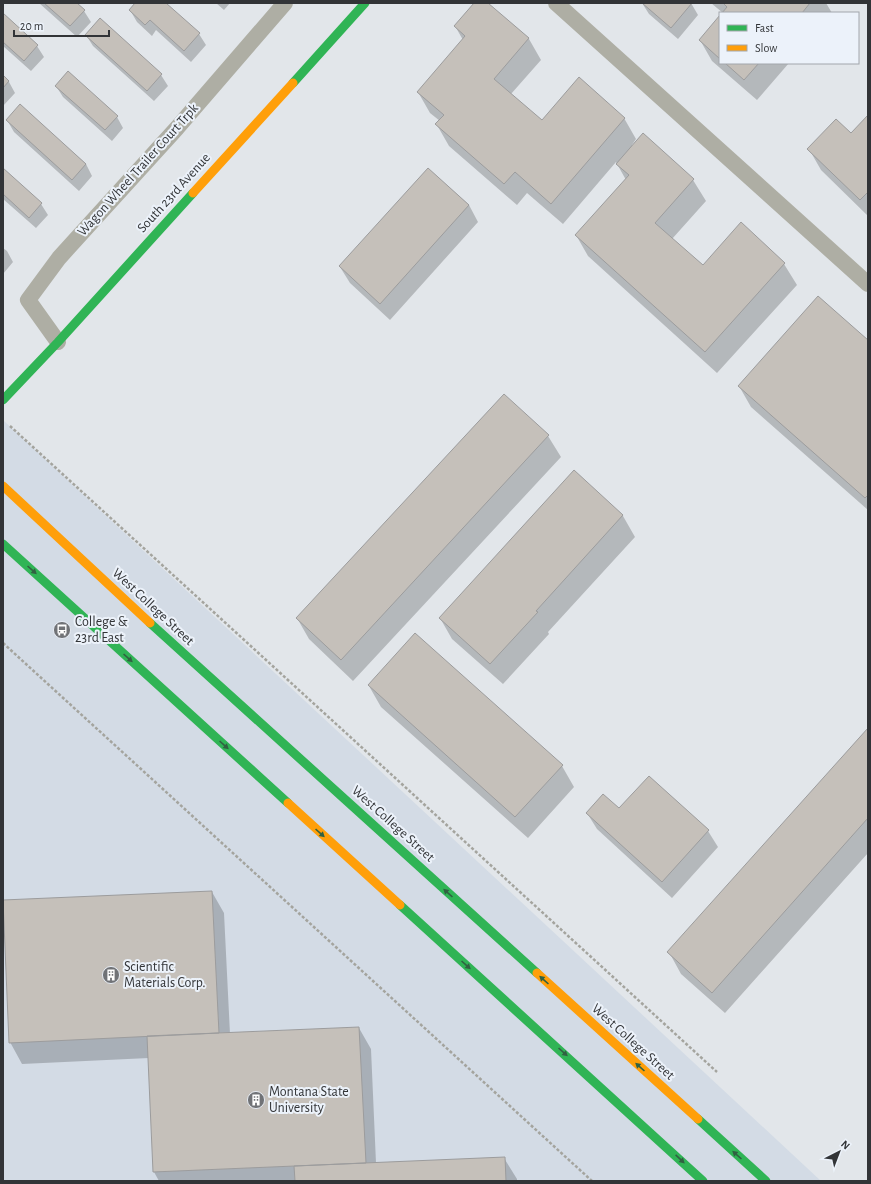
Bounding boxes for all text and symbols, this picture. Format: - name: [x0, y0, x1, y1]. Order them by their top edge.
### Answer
- scale bar: [14, 12, 109, 38]
- legend: [719, 12, 859, 64]
- text: 20 m: [20, 20, 43, 32]
- text: Fast: [755, 22, 774, 34]
- text: Slow: [755, 42, 777, 54]
- street label: Wagon Wheel Trailer Court Trpk: [75, 101, 201, 239]
- street label: South 23rd Avenue: [135, 151, 213, 235]
- one-way arrow: [27, 566, 37, 575]
- street label: West College Street: [109, 566, 197, 649]
- place label: College & 23rd East: [75, 615, 128, 645]
- bus stop icon: College & 23rd East: [52, 620, 72, 640]
- one-way arrow: [123, 653, 133, 662]
- one-way arrow: [219, 741, 229, 750]
- street label: West College Street: [349, 783, 437, 865]
- one-way arrow: [315, 828, 326, 837]
- one-way arrow: [443, 888, 453, 897]
- place label: Scientific Materials Corp.: [124, 960, 205, 990]
- one-way arrow: [461, 960, 471, 970]
- building icon: Scientific Materials Corp.: [101, 965, 121, 985]
- one-way arrow: [539, 975, 549, 985]
- street label: West College Street: [589, 1001, 677, 1083]
- one-way arrow: [557, 1048, 568, 1057]
- one-way arrow: [635, 1063, 646, 1072]
- place label: Montana State University: [269, 1085, 349, 1115]
- building icon: Montana State University: [246, 1090, 266, 1110]
- north arrow: [819, 1132, 859, 1172]
- text: N: [839, 1138, 852, 1152]
- one-way arrow: [732, 1150, 742, 1160]
- one-way arrow: [675, 1155, 685, 1164]

